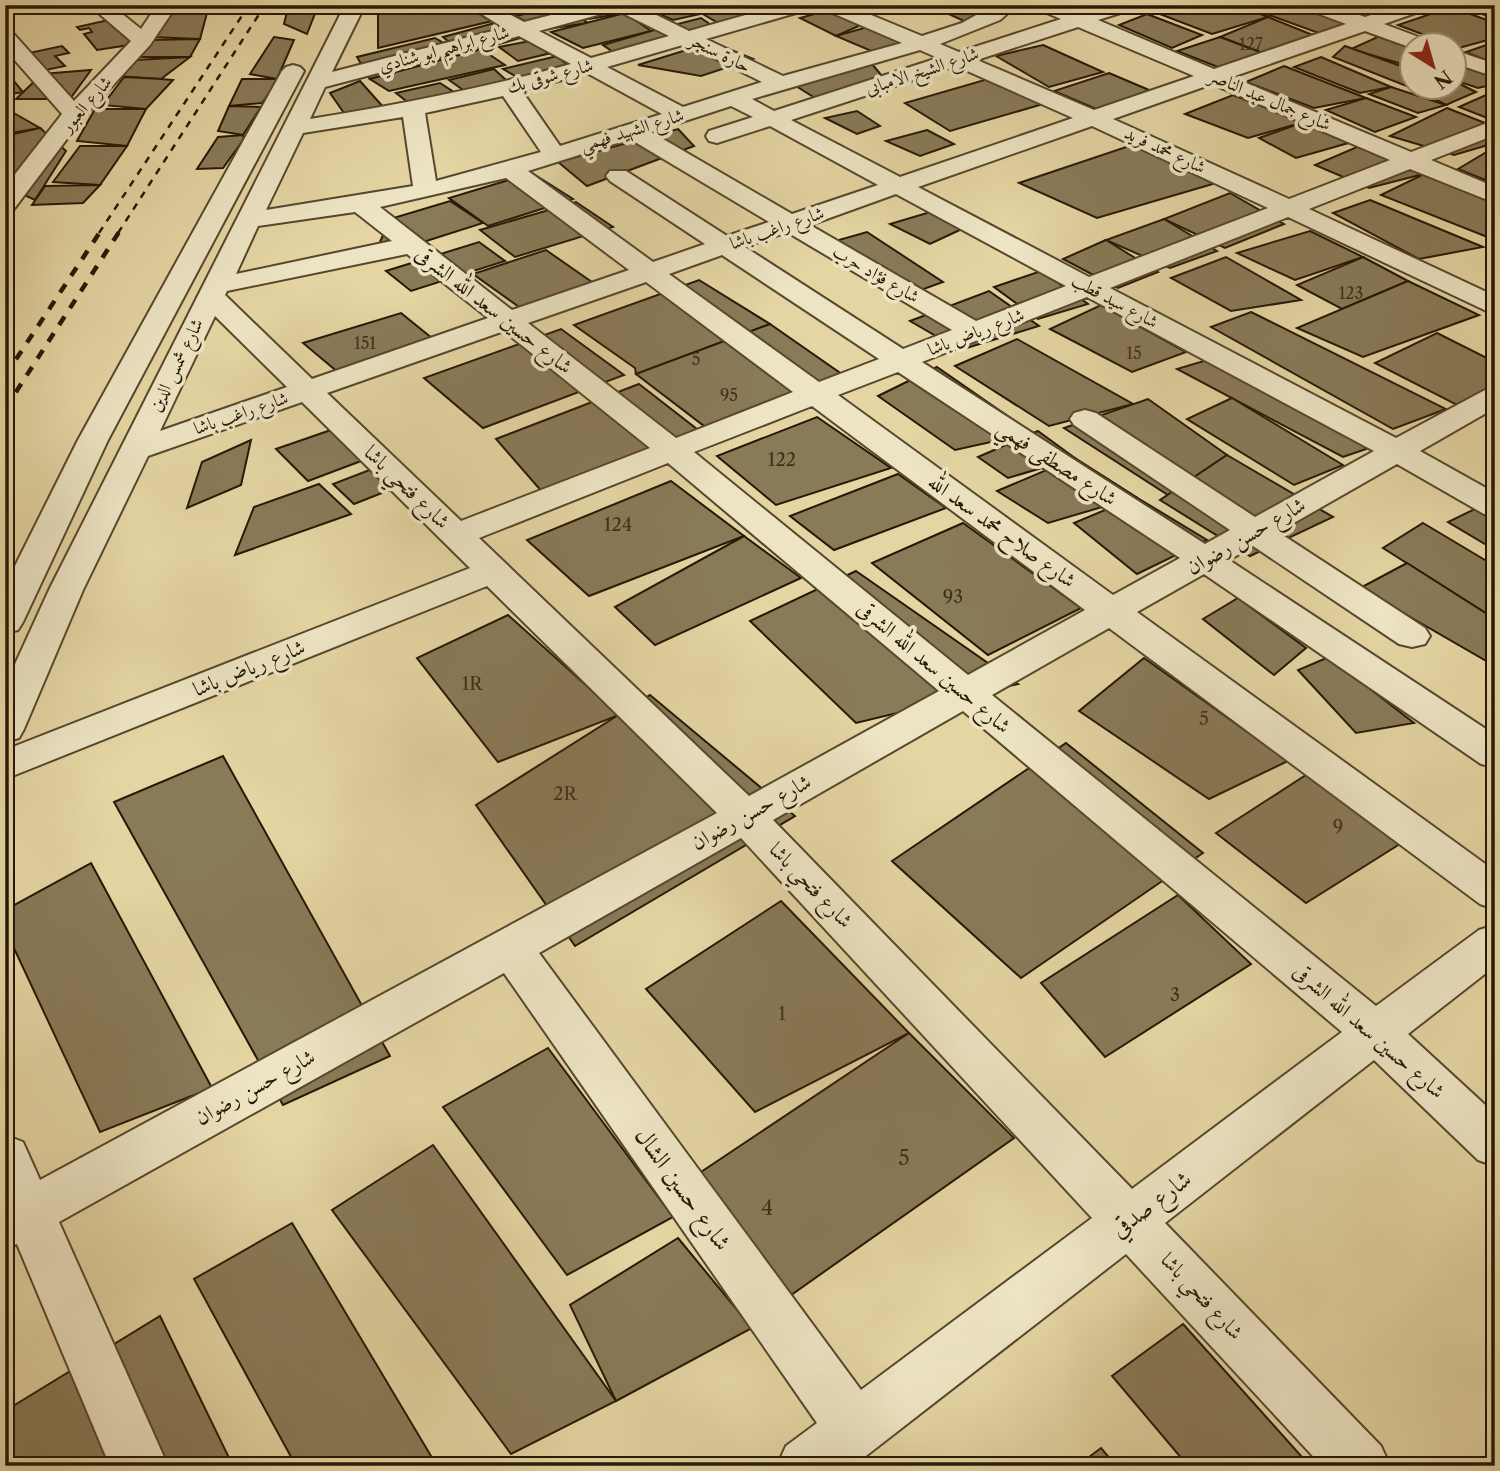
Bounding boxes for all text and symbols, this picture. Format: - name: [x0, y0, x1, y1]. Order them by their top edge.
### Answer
- street label: شارع ابراهيم ابو شنادي: [376, 21, 514, 84]
- street label: حارة سنجر: [684, 28, 754, 78]
- north arrow: [1398, 32, 1468, 102]
- house number: 127: [1239, 34, 1263, 54]
- street label: شارع الشيخ الامبابى: [862, 42, 983, 104]
- street label: شارع شوقى بك: [504, 54, 597, 102]
- street label: شارع جمال عبد الناصر: [1202, 64, 1334, 139]
- text: N: [1429, 65, 1456, 93]
- street label: شارع العبور: [54, 71, 119, 141]
- street label: شارع الشهيد فهمي: [578, 104, 688, 162]
- street label: شارع محمد فريد: [1119, 122, 1209, 182]
- street label: شارع راغب باشا: [727, 202, 828, 258]
- street label: شارع حسين سعد الله الشرقى: [407, 237, 580, 384]
- street label: شارع فؤاد حرب: [827, 240, 923, 311]
- street label: شارع سيد قطب: [1066, 269, 1162, 337]
- house number: 123: [1339, 283, 1363, 303]
- street label: شارع رياض باشا: [925, 304, 1029, 364]
- street label: شارع شمس الدين: [144, 315, 212, 417]
- house number: 151: [354, 333, 376, 353]
- house number: 15: [1126, 343, 1142, 363]
- house number: 5: [692, 349, 700, 369]
- house number: 95: [720, 385, 738, 405]
- street label: شارع راغب باشا: [191, 387, 292, 443]
- street label: شارع مصطفى فهمي: [988, 415, 1122, 517]
- street label: شارع فتحي باشا: [354, 440, 455, 539]
- house number: 122: [768, 449, 796, 471]
- street label: شارع صلاح محمد سعد الله: [919, 465, 1083, 598]
- street label: شارع حسن رضوان: [1182, 491, 1313, 585]
- house number: 124: [604, 514, 632, 536]
- house number: 93: [943, 586, 963, 608]
- street label: شارع حسين سعد الله الشرقى: [849, 592, 1019, 743]
- street label: شارع رياض باشا: [189, 634, 311, 707]
- house number: 1R: [462, 673, 483, 695]
- house number: 5: [1199, 708, 1209, 730]
- street label: شارع حسن رضوان: [686, 768, 818, 860]
- house number: 2R: [553, 783, 578, 805]
- house number: 9: [1333, 816, 1343, 838]
- street label: شارع فتحي باشا: [759, 837, 858, 938]
- street label: شارع حسين سعد الله الشرقى: [1284, 955, 1453, 1108]
- house number: 3: [1170, 984, 1180, 1006]
- house number: 1: [778, 1003, 786, 1025]
- street label: شارع حسن رضوان: [190, 1043, 322, 1135]
- street label: شارع حسين الشال: [624, 1122, 738, 1259]
- house number: 5: [898, 1145, 910, 1170]
- street label: شارع صدقي: [1105, 1164, 1200, 1248]
- house number: 4: [761, 1195, 773, 1220]
- street label: شارع فتحي باشا: [1150, 1247, 1249, 1350]

